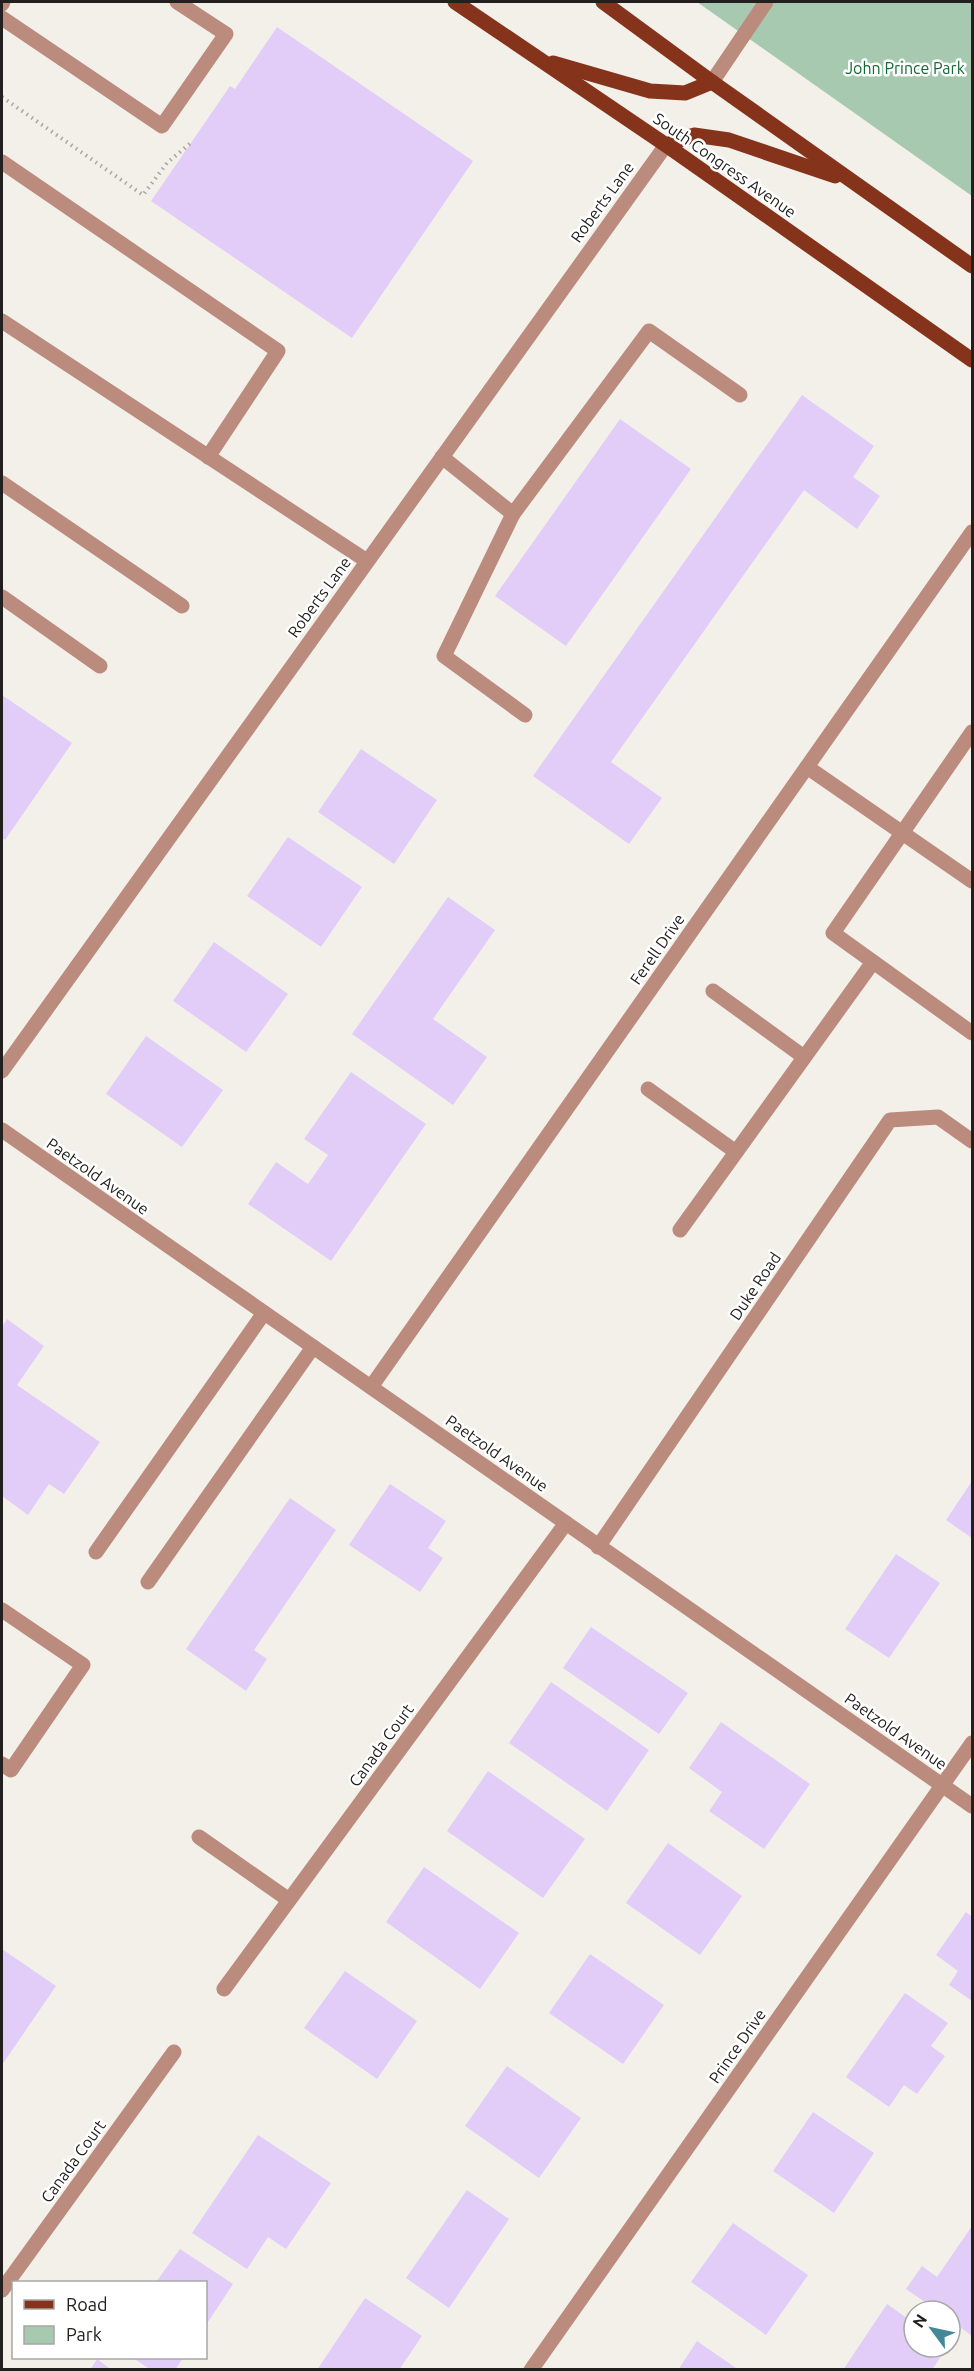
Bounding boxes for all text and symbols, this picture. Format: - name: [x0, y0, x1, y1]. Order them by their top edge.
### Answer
- park label: John Prince Park: [845, 59, 965, 77]
- street label: South Congress Avenue: [650, 109, 800, 221]
- street label: Roberts Lane: [567, 158, 637, 246]
- street label: Roberts Lane: [284, 553, 354, 641]
- street label: Ferell Drive: [626, 910, 688, 988]
- street label: Paetzold Avenue: [44, 1134, 152, 1218]
- street label: Duke Road: [726, 1249, 784, 1323]
- street label: Paetzold Avenue: [443, 1411, 551, 1495]
- street label: Paetzold Avenue: [842, 1689, 950, 1773]
- street label: Canada Court: [345, 1700, 417, 1790]
- street label: Prince Drive: [705, 2005, 769, 2087]
- street label: Canada Court: [37, 2116, 109, 2206]
- legend: [12, 2281, 207, 2359]
- text: Road: [66, 2294, 108, 2314]
- north arrow: [902, 2299, 962, 2359]
- text: N: [909, 2311, 930, 2331]
- text: Park: [66, 2324, 102, 2344]

